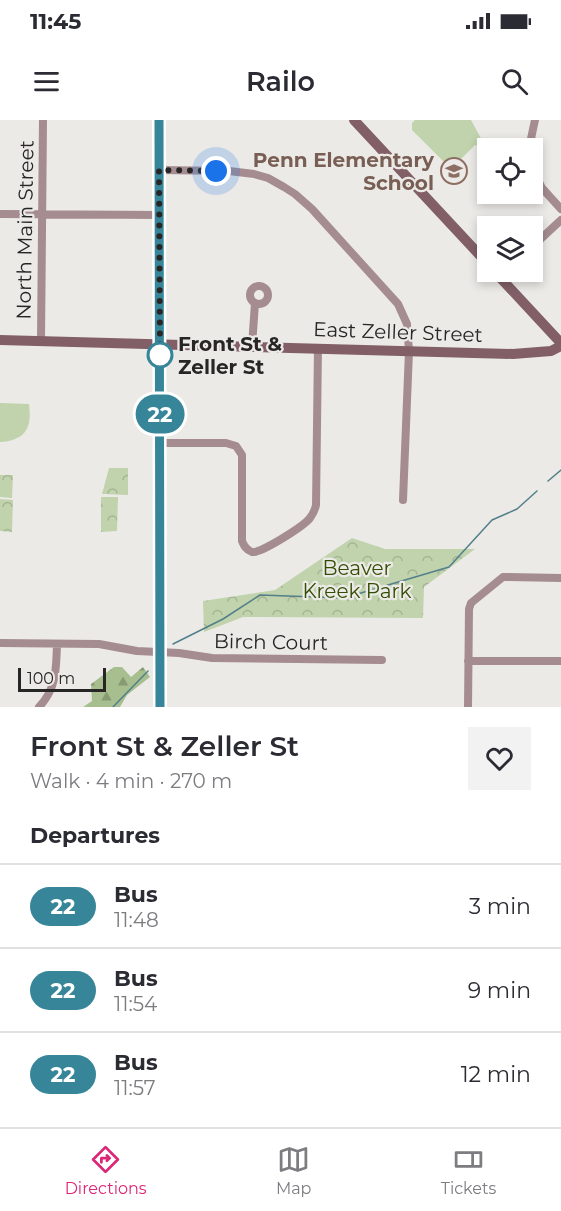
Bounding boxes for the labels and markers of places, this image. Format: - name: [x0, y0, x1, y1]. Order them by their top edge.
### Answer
- place label: Penn Elementary School: [253, 148, 435, 195]
- school or university icon: Penn Elementary School: [439, 156, 469, 186]
- place label: Front St & Zeller St: [178, 332, 282, 379]
- marker: Front St & Zeller St: [147, 342, 173, 368]

